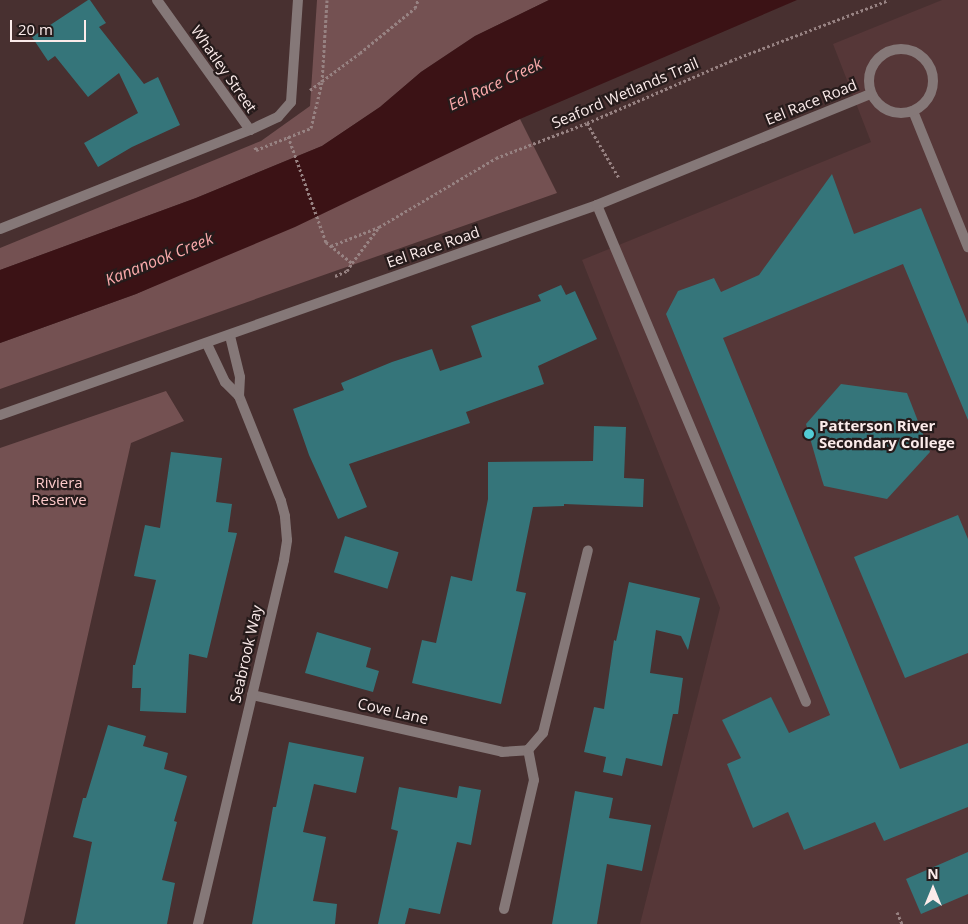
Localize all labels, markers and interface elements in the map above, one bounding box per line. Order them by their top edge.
scale bar [12,10,89,42]
text: 20 m [18,19,53,39]
street label: Whatley Street [187,22,261,116]
water label: Eel Race Creek [445,54,545,114]
street label: Seaford Wetlands Trail [549,54,701,132]
street label: Eel Race Road [763,75,859,129]
street label: Eel Race Road [384,223,482,271]
water label: Kananook Creek [102,229,216,289]
place label: Patterson River Secondary College [819,416,955,451]
marker: Patterson River Secondary College [803,428,815,440]
park label: Riviera Reserve [31,473,87,508]
street label: Seabrook Way [226,603,266,705]
street label: Cove Lane [356,694,430,728]
north arrow [908,864,958,914]
text: N [927,864,939,883]

